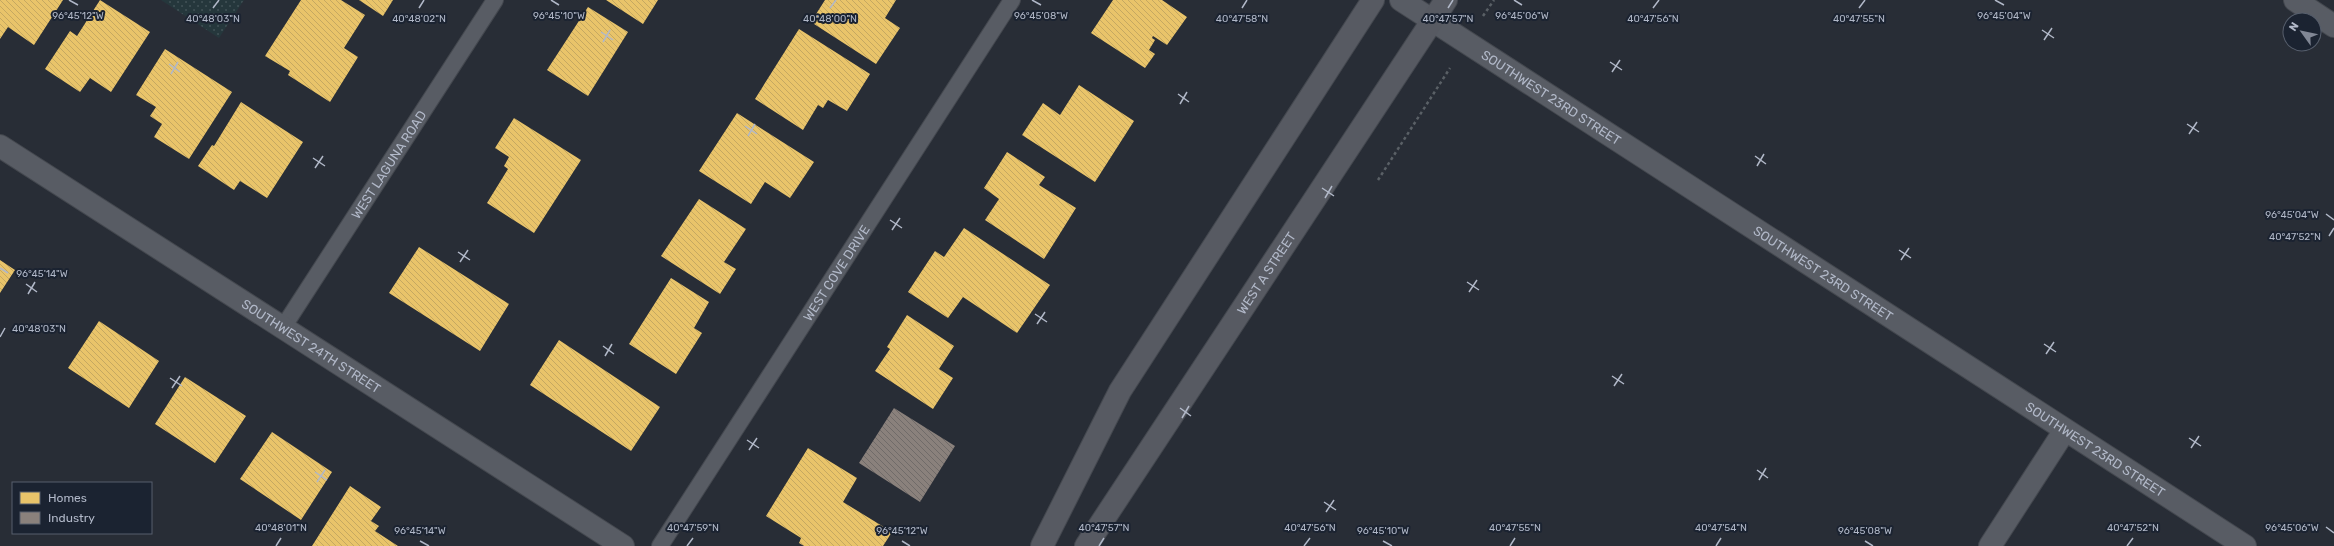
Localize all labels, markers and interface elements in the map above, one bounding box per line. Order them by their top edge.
text: 96°45'12"W [52,10,104,22]
text: 96°45'10"W [533,10,585,22]
text: 96°45'08"W [1014,10,1068,22]
text: 96°45'06"W [1495,10,1549,22]
text: 96°45'04"W [1977,10,2031,22]
north arrow [2282,12,2322,52]
text: 40°48'03"N [186,13,240,25]
text: 40°48'02"N [392,13,446,25]
text: 40°48'00"N [803,13,857,25]
text: 40°47'58"N [1216,13,1268,25]
text: 40°47'57"N [1422,13,1474,25]
text: 40°47'56"N [1627,13,1679,25]
text: 40°47'55"N [1833,13,1885,25]
text: N [2286,20,2302,34]
street label: SOUTHWEST 23RD STREET [1478,47,1624,148]
street label: WEST LAGUNA ROAD [348,108,429,222]
text: 96°45'04"W [2265,209,2319,221]
street label: WEST COVE DRIVE [800,222,873,324]
street label: SOUTHWEST 23RD STREET [1751,223,1896,324]
street label: WEST A STREET [1234,229,1299,317]
text: 40°47'52"N [2269,231,2321,243]
text: 96°45'14"W [16,268,68,280]
street label: SOUTHWEST 24TH STREET [239,296,384,397]
text: 40°48'03"N [12,323,66,335]
street label: SOUTHWEST 23RD STREET [2023,399,2168,500]
legend [12,482,152,534]
text: Homes [48,491,87,505]
text: Industry [48,511,95,525]
text: 40°48'01"N [255,522,307,534]
text: 40°47'59"N [667,522,719,534]
text: 40°47'57"N [1078,522,1130,534]
text: 40°47'56"N [1284,522,1336,534]
text: 40°47'55"N [1489,522,1541,534]
text: 40°47'54"N [1695,522,1747,534]
text: 40°47'52"N [2107,522,2159,534]
text: 96°45'06"W [2265,522,2319,534]
text: 96°45'14"W [394,525,446,537]
text: 96°45'12"W [876,525,928,537]
text: 96°45'10"W [1357,525,1409,537]
text: 96°45'08"W [1838,525,1892,537]

